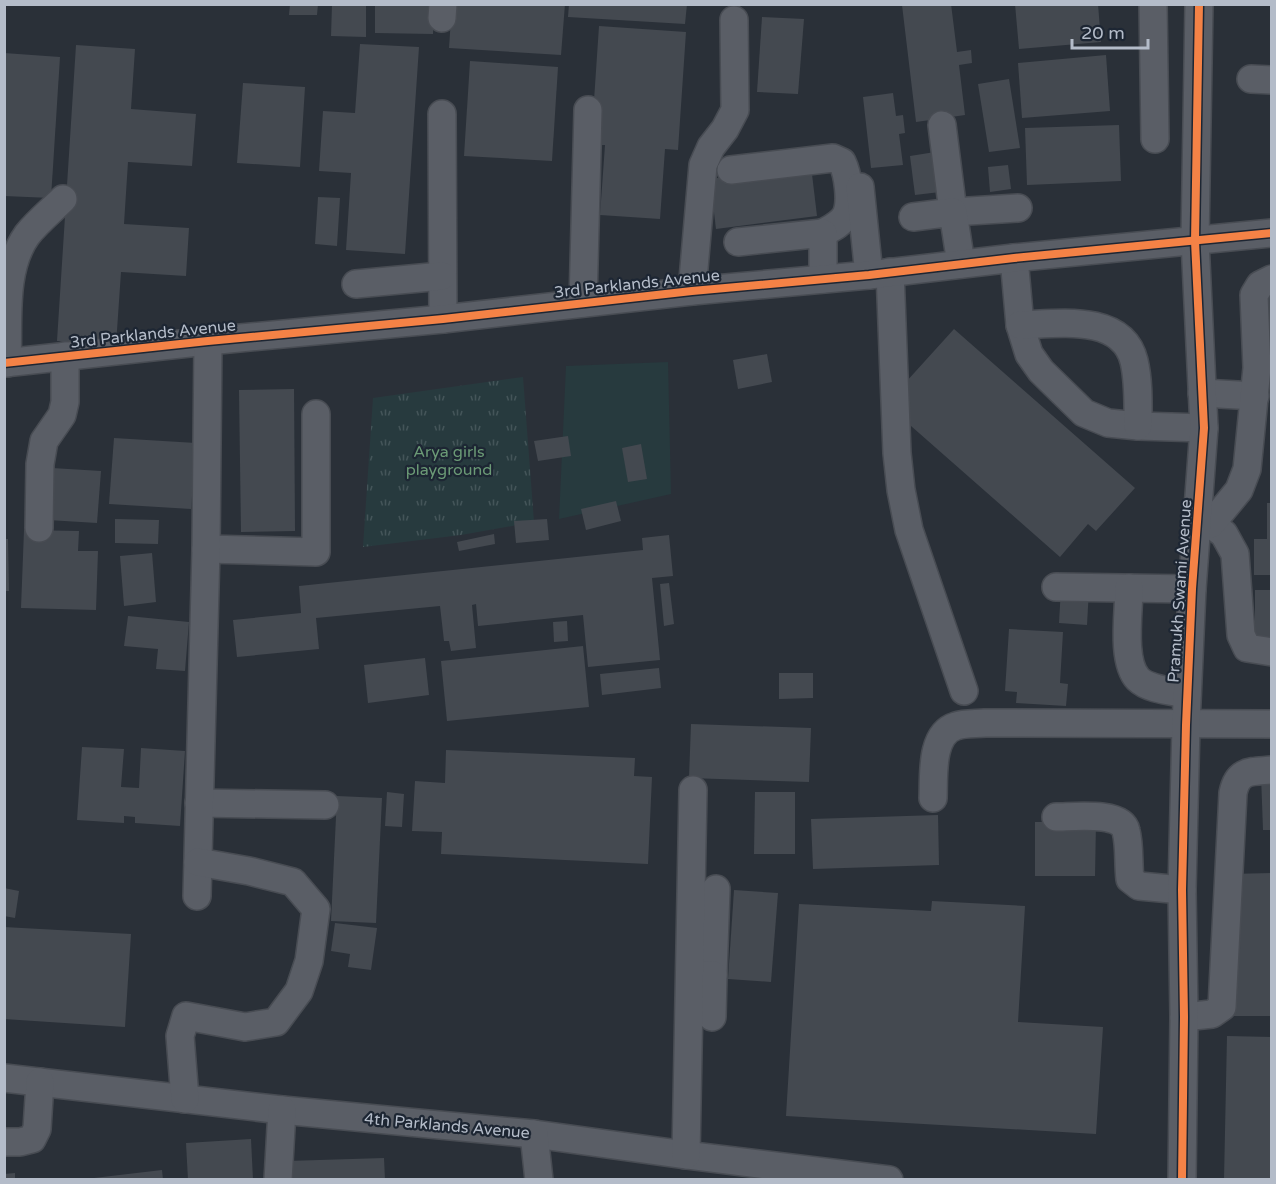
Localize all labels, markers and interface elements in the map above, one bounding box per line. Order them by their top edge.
scale bar [1072,12,1148,50]
text: 20 m [1081,22,1125,44]
street label: 3rd Parklands Avenue [553,265,721,303]
street label: 3rd Parklands Avenue [69,315,237,353]
park label: Arya girls playground [406,442,492,480]
street label: Pramukh Swami Avenue [1164,499,1196,683]
street label: 4th Parklands Avenue [363,1109,531,1143]

